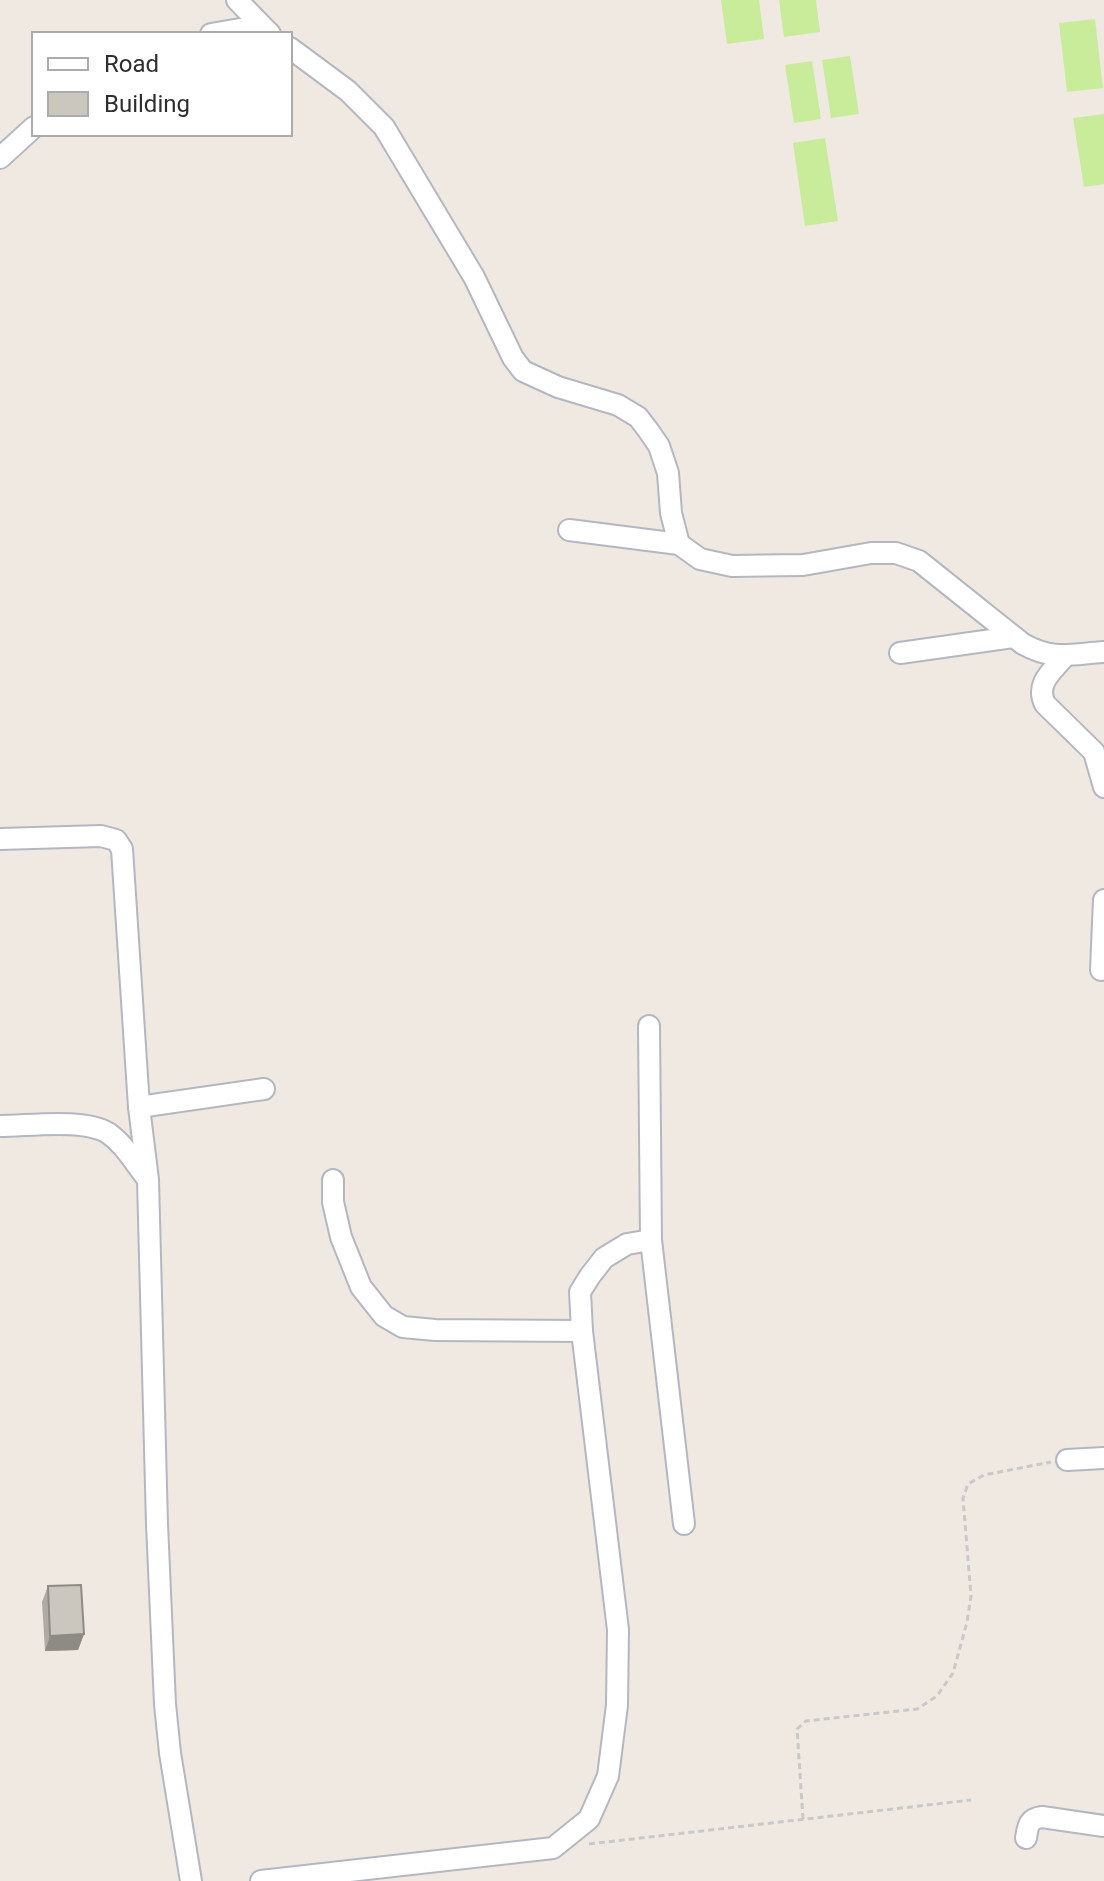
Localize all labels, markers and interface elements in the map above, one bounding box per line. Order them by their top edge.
legend [32,32,292,136]
text: Road [104,50,159,78]
text: Building [104,90,190,118]

